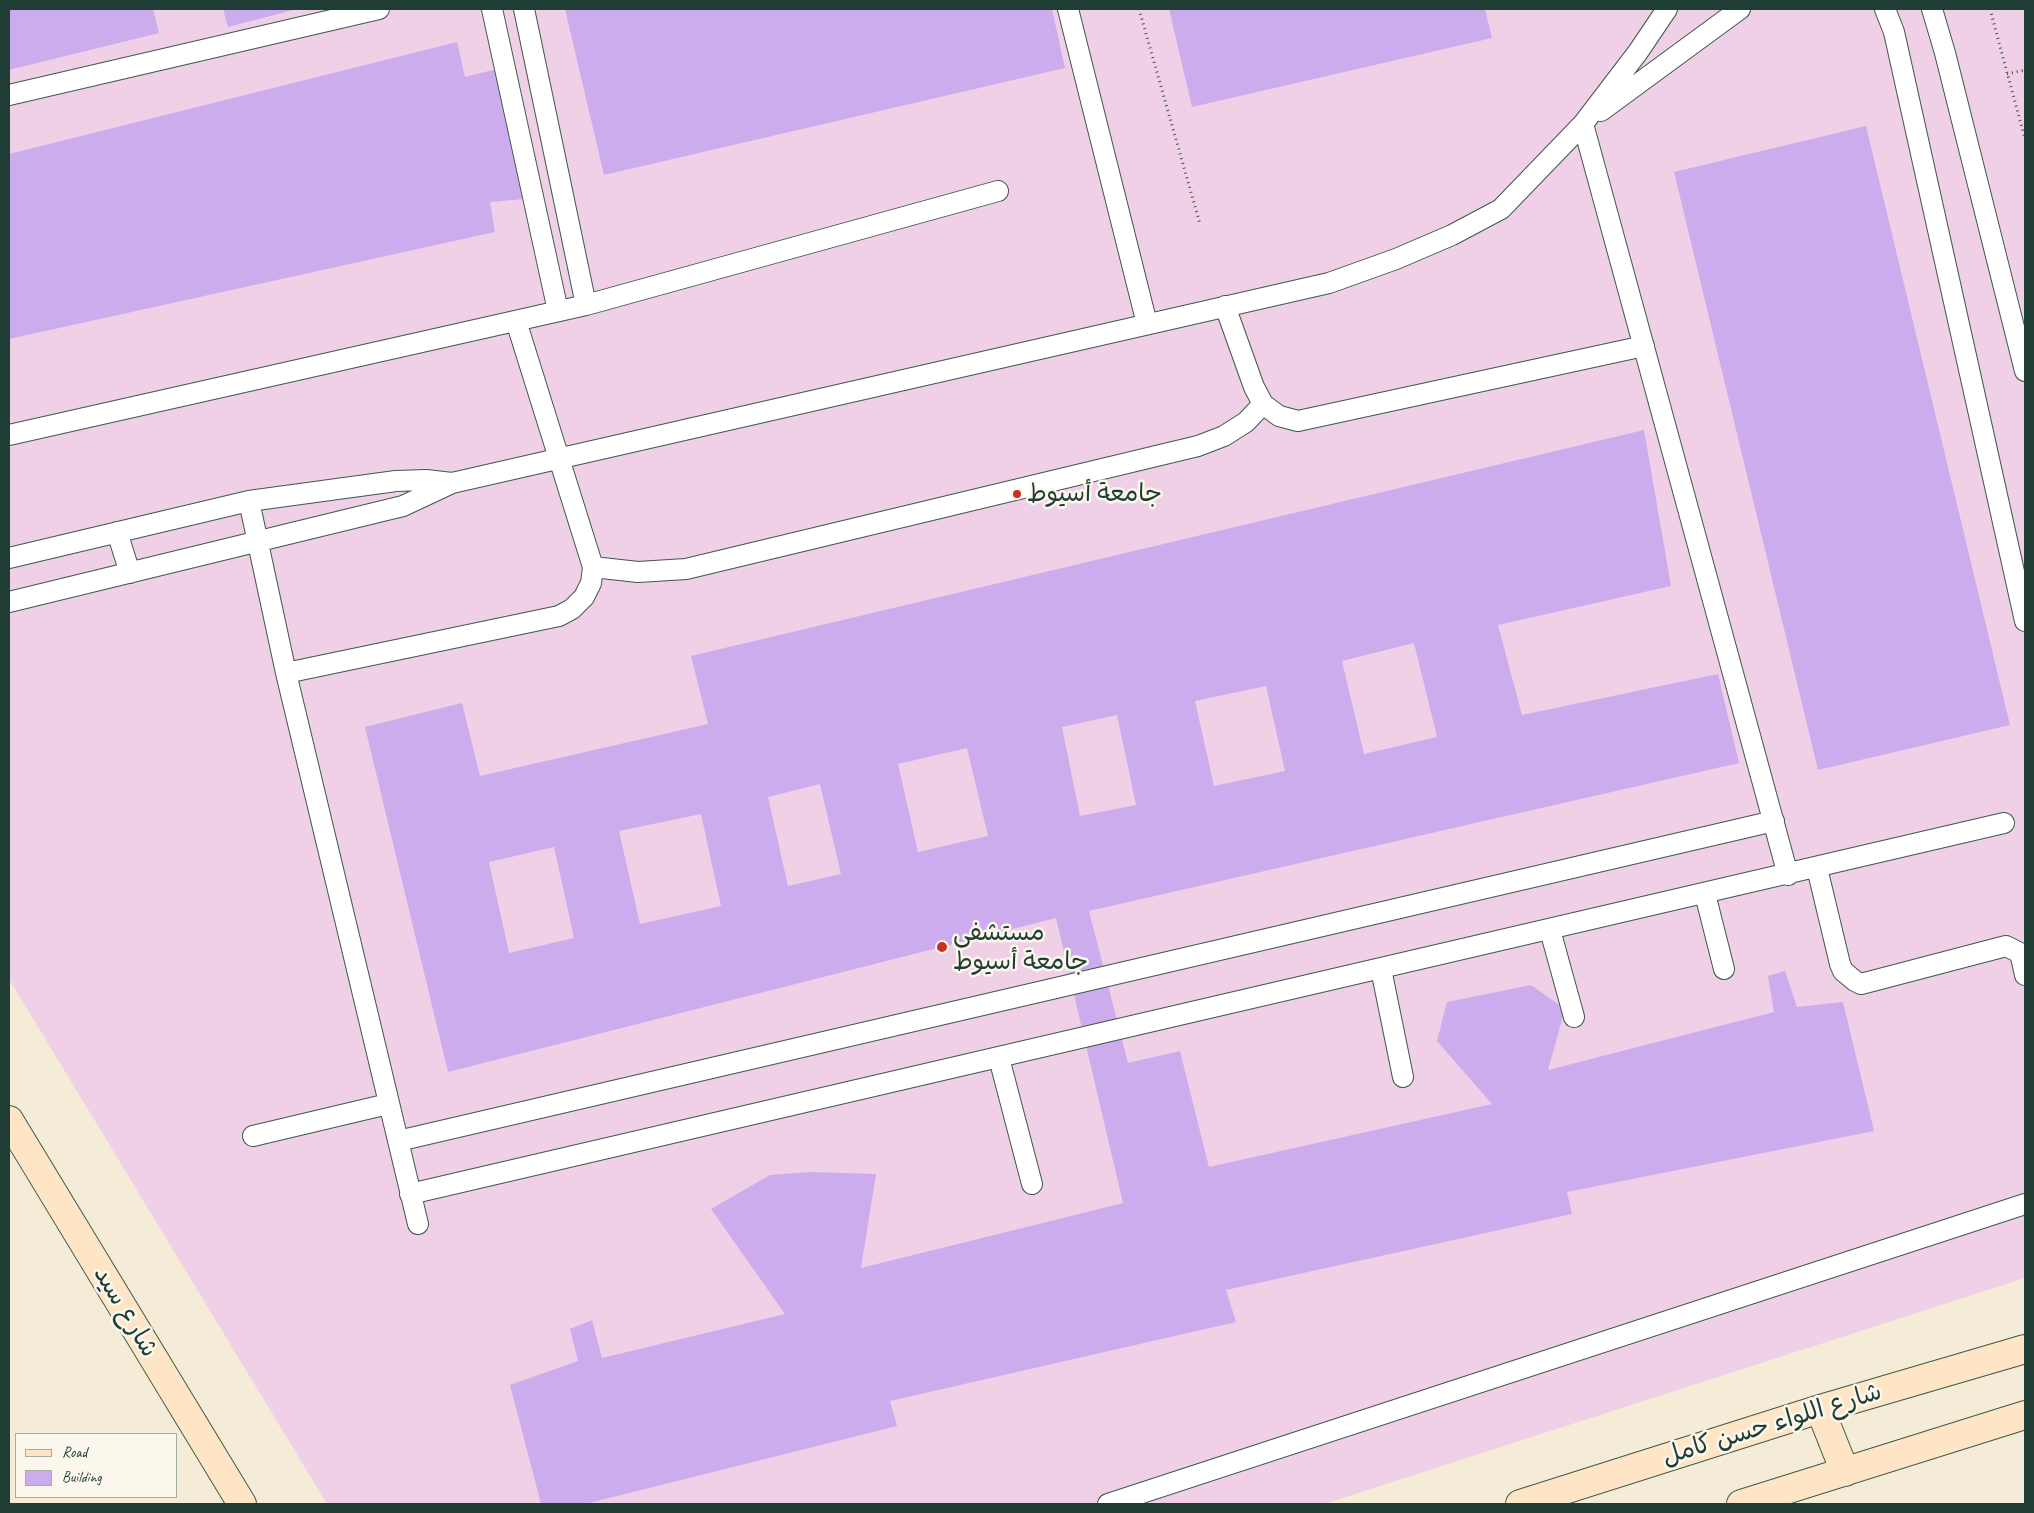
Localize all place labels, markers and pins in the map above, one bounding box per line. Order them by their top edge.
place label: جامعة أسيوط [1027,479,1162,509]
marker: جامعة أسيوط [1011,488,1023,500]
place label: مستشفی جامعة أسيوط [953,918,1088,977]
marker: مستشفی جامعة أسيوط [935,940,949,954]

